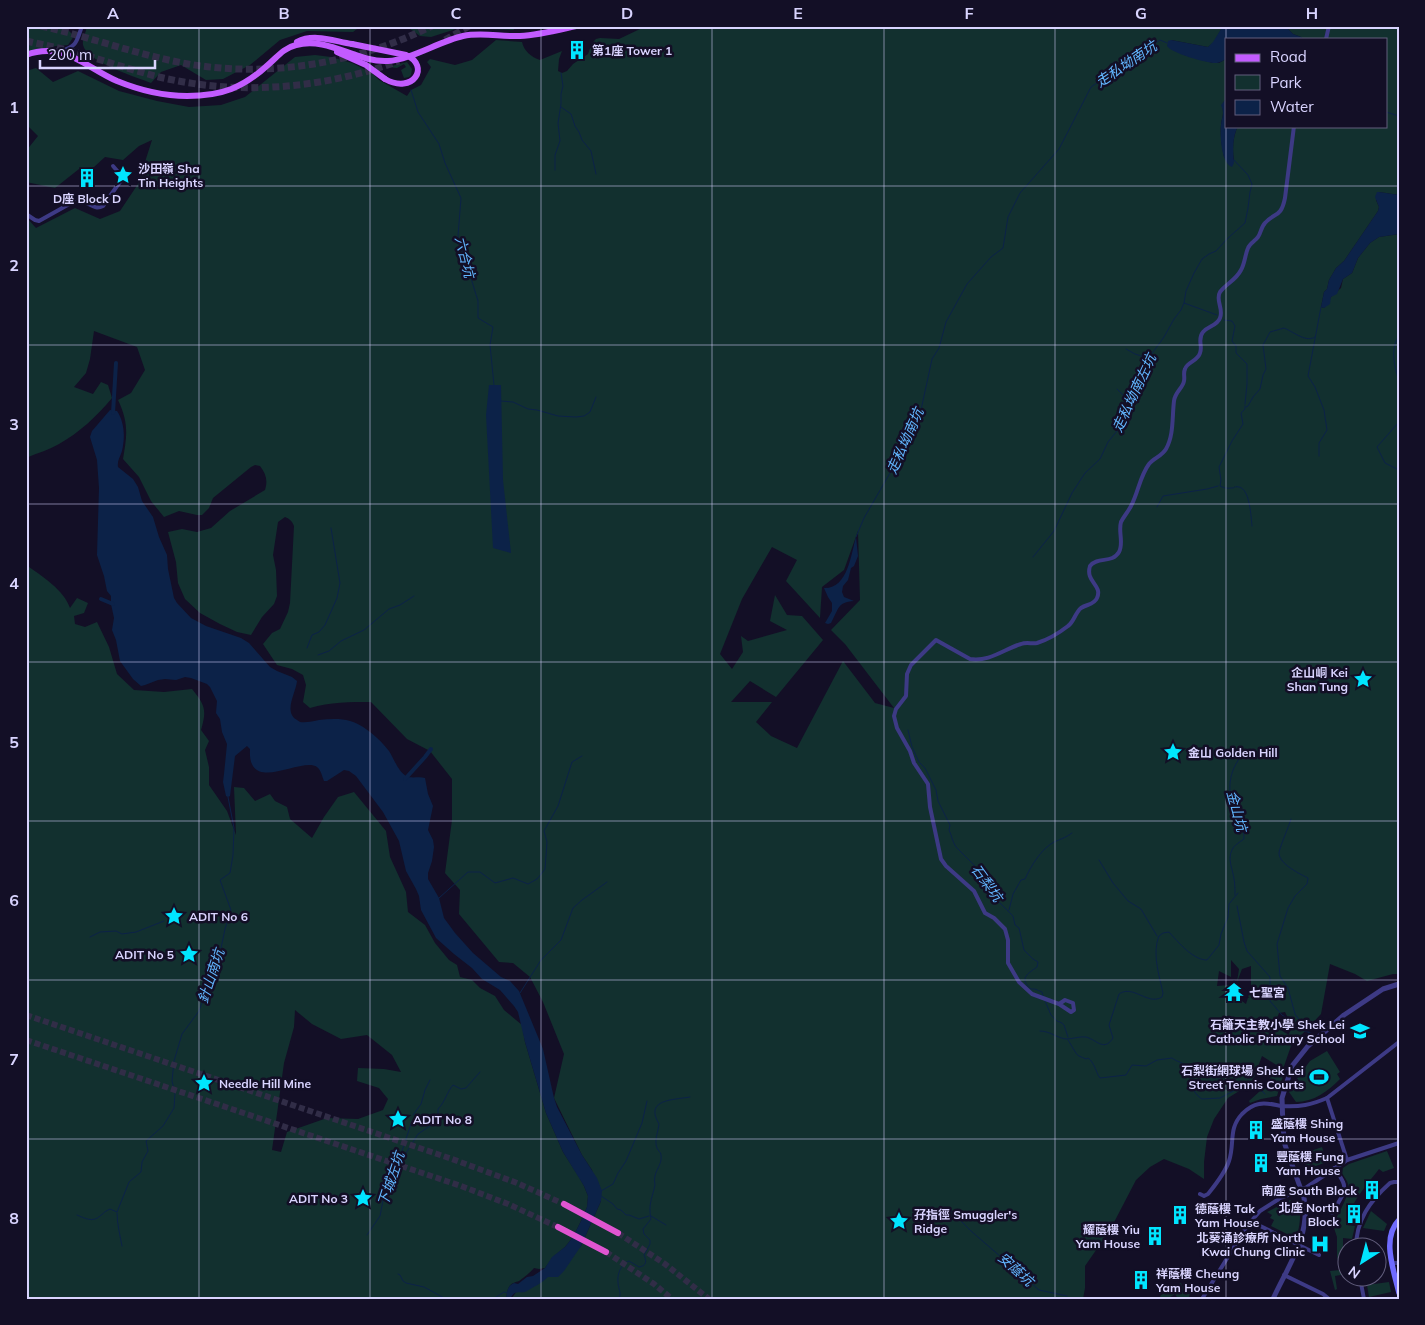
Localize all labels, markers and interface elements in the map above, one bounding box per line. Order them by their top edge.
text: A [107,3,119,23]
text: B [278,3,290,23]
text: C [451,3,462,23]
text: D [621,3,633,23]
text: E [793,3,803,23]
text: F [964,3,974,23]
text: G [1135,3,1147,23]
text: H [1306,3,1318,23]
water label: 走私坳南坑 [1092,36,1162,91]
scale bar [40,38,155,70]
legend [1225,38,1388,128]
building icon: 第1座 Tower 1 [566,39,588,61]
place label: 第1座 Tower 1 [592,43,672,58]
text: 200 m [48,45,92,64]
text: Road [1270,47,1307,66]
text: Park [1270,73,1302,92]
text: 1 [9,97,19,117]
text: Water [1270,97,1314,116]
place label: 沙田嶺 Sha Tin Heights [138,161,203,190]
place icon: 沙田嶺 Sha Tin Heights [112,164,134,186]
building icon: D座 Block D [76,167,98,189]
place label: D座 Block D [53,191,121,206]
water label: 六合坑 [451,234,479,281]
text: 2 [9,255,19,275]
water label: 走私坳南左坑 [1108,349,1161,435]
water label: 走私坳南坑 [883,404,928,477]
text: 3 [9,414,19,434]
text: 4 [9,573,19,593]
place label: 企山峒 Kei Shan Tung [1287,665,1348,694]
place icon: 企山峒 Kei Shan Tung [1352,668,1374,690]
text: 5 [9,732,19,752]
place icon: 金山 Golden Hill [1162,741,1184,763]
place label: 金山 Golden Hill [1188,745,1278,760]
water label: 金山坑 [1223,788,1252,836]
water label: 石梨坑 [967,861,1008,907]
text: 6 [9,890,19,910]
place icon: ADIT No 6 [163,905,185,927]
place label: ADIT No 6 [189,909,248,924]
place icon: ADIT No 5 [178,943,200,965]
water label: 針山南坑 [194,945,229,1005]
place label: ADIT No 5 [115,947,174,962]
temple icon: 七聖宮 [1223,981,1245,1003]
place label: 七聖宮 [1249,985,1285,1000]
place label: 石籬天主教小學 Shek Lei Catholic Primary School [1208,1017,1345,1046]
school or university icon: 石籬天主教小學 Shek Lei Catholic Primary School [1349,1020,1371,1042]
text: 7 [9,1049,19,1069]
place label: 石梨街網球場 Shek Lei Street Tennis Courts [1181,1063,1304,1092]
sports icon: 石梨街網球場 Shek Lei Street Tennis Courts [1308,1066,1330,1088]
place icon: Needle Hill Mine [193,1072,215,1094]
place label: Needle Hill Mine [219,1076,311,1091]
place icon: ADIT No 8 [387,1108,409,1130]
place label: ADIT No 8 [413,1112,472,1127]
place label: 盛蔭樓 Shing Yam House [1270,1116,1343,1145]
building icon: 盛蔭樓 Shing Yam House [1245,1119,1267,1141]
water label: 下城左坑 [374,1148,409,1208]
place label: 豐蔭樓 Fung Yam House [1275,1149,1344,1178]
building icon: 豐蔭樓 Fung Yam House [1250,1152,1272,1174]
building icon: 南座 South Block [1361,1179,1383,1201]
place label: 南座 South Block [1261,1183,1357,1198]
place icon: ADIT No 3 [352,1187,374,1209]
place label: ADIT No 3 [289,1191,348,1206]
place label: 北座 North Block [1279,1200,1339,1229]
place label: 德蔭樓 Tak Yam House [1194,1201,1260,1230]
building icon: 北座 North Block [1343,1203,1365,1225]
building icon: 德蔭樓 Tak Yam House [1169,1204,1191,1226]
place label: 孖指徑 Smuggler's Ridge [914,1207,1017,1236]
text: 8 [9,1208,19,1228]
place icon: 孖指徑 Smuggler's Ridge [888,1210,910,1232]
place label: 耀蔭樓 Yiu Yam House [1075,1222,1140,1251]
building icon: 耀蔭樓 Yiu Yam House [1144,1225,1166,1247]
place label: 北葵涌診療所 North Kwai Chung Clinic [1197,1230,1305,1259]
hospital icon: 北葵涌診療所 North Kwai Chung Clinic [1309,1233,1331,1255]
north arrow [1338,1238,1388,1288]
water label: 安蔭坑 [994,1248,1039,1291]
text: N [1345,1262,1364,1283]
place label: 祥蔭樓 Cheung Yam House [1155,1266,1239,1295]
building icon: 祥蔭樓 Cheung Yam House [1130,1269,1152,1291]

